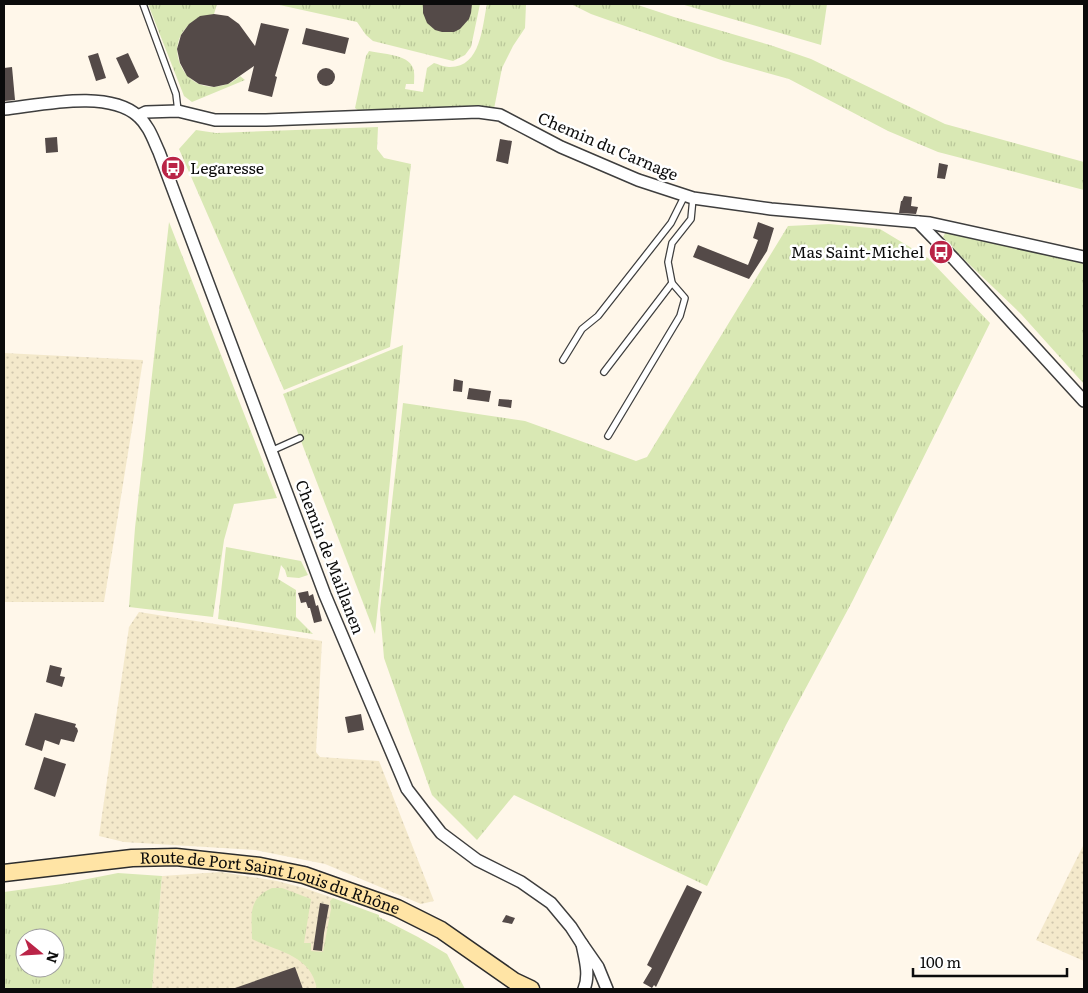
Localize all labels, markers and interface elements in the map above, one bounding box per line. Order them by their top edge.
street label: Chemin du Carnage [534,105,682,186]
bus stop icon: Legaresse [160,155,186,181]
place label: Legaresse [190,155,264,179]
place label: Mas Saint-Michel [791,239,924,263]
bus stop icon: Mas Saint-Michel [928,239,954,265]
street label: Chemin de Maillanen [290,476,372,638]
street label: Route de Port Saint Louis du Rhône [139,844,404,919]
north arrow [15,928,65,978]
scale bar [913,946,1067,978]
text: N [42,949,65,966]
text: 100 m [920,950,961,973]

